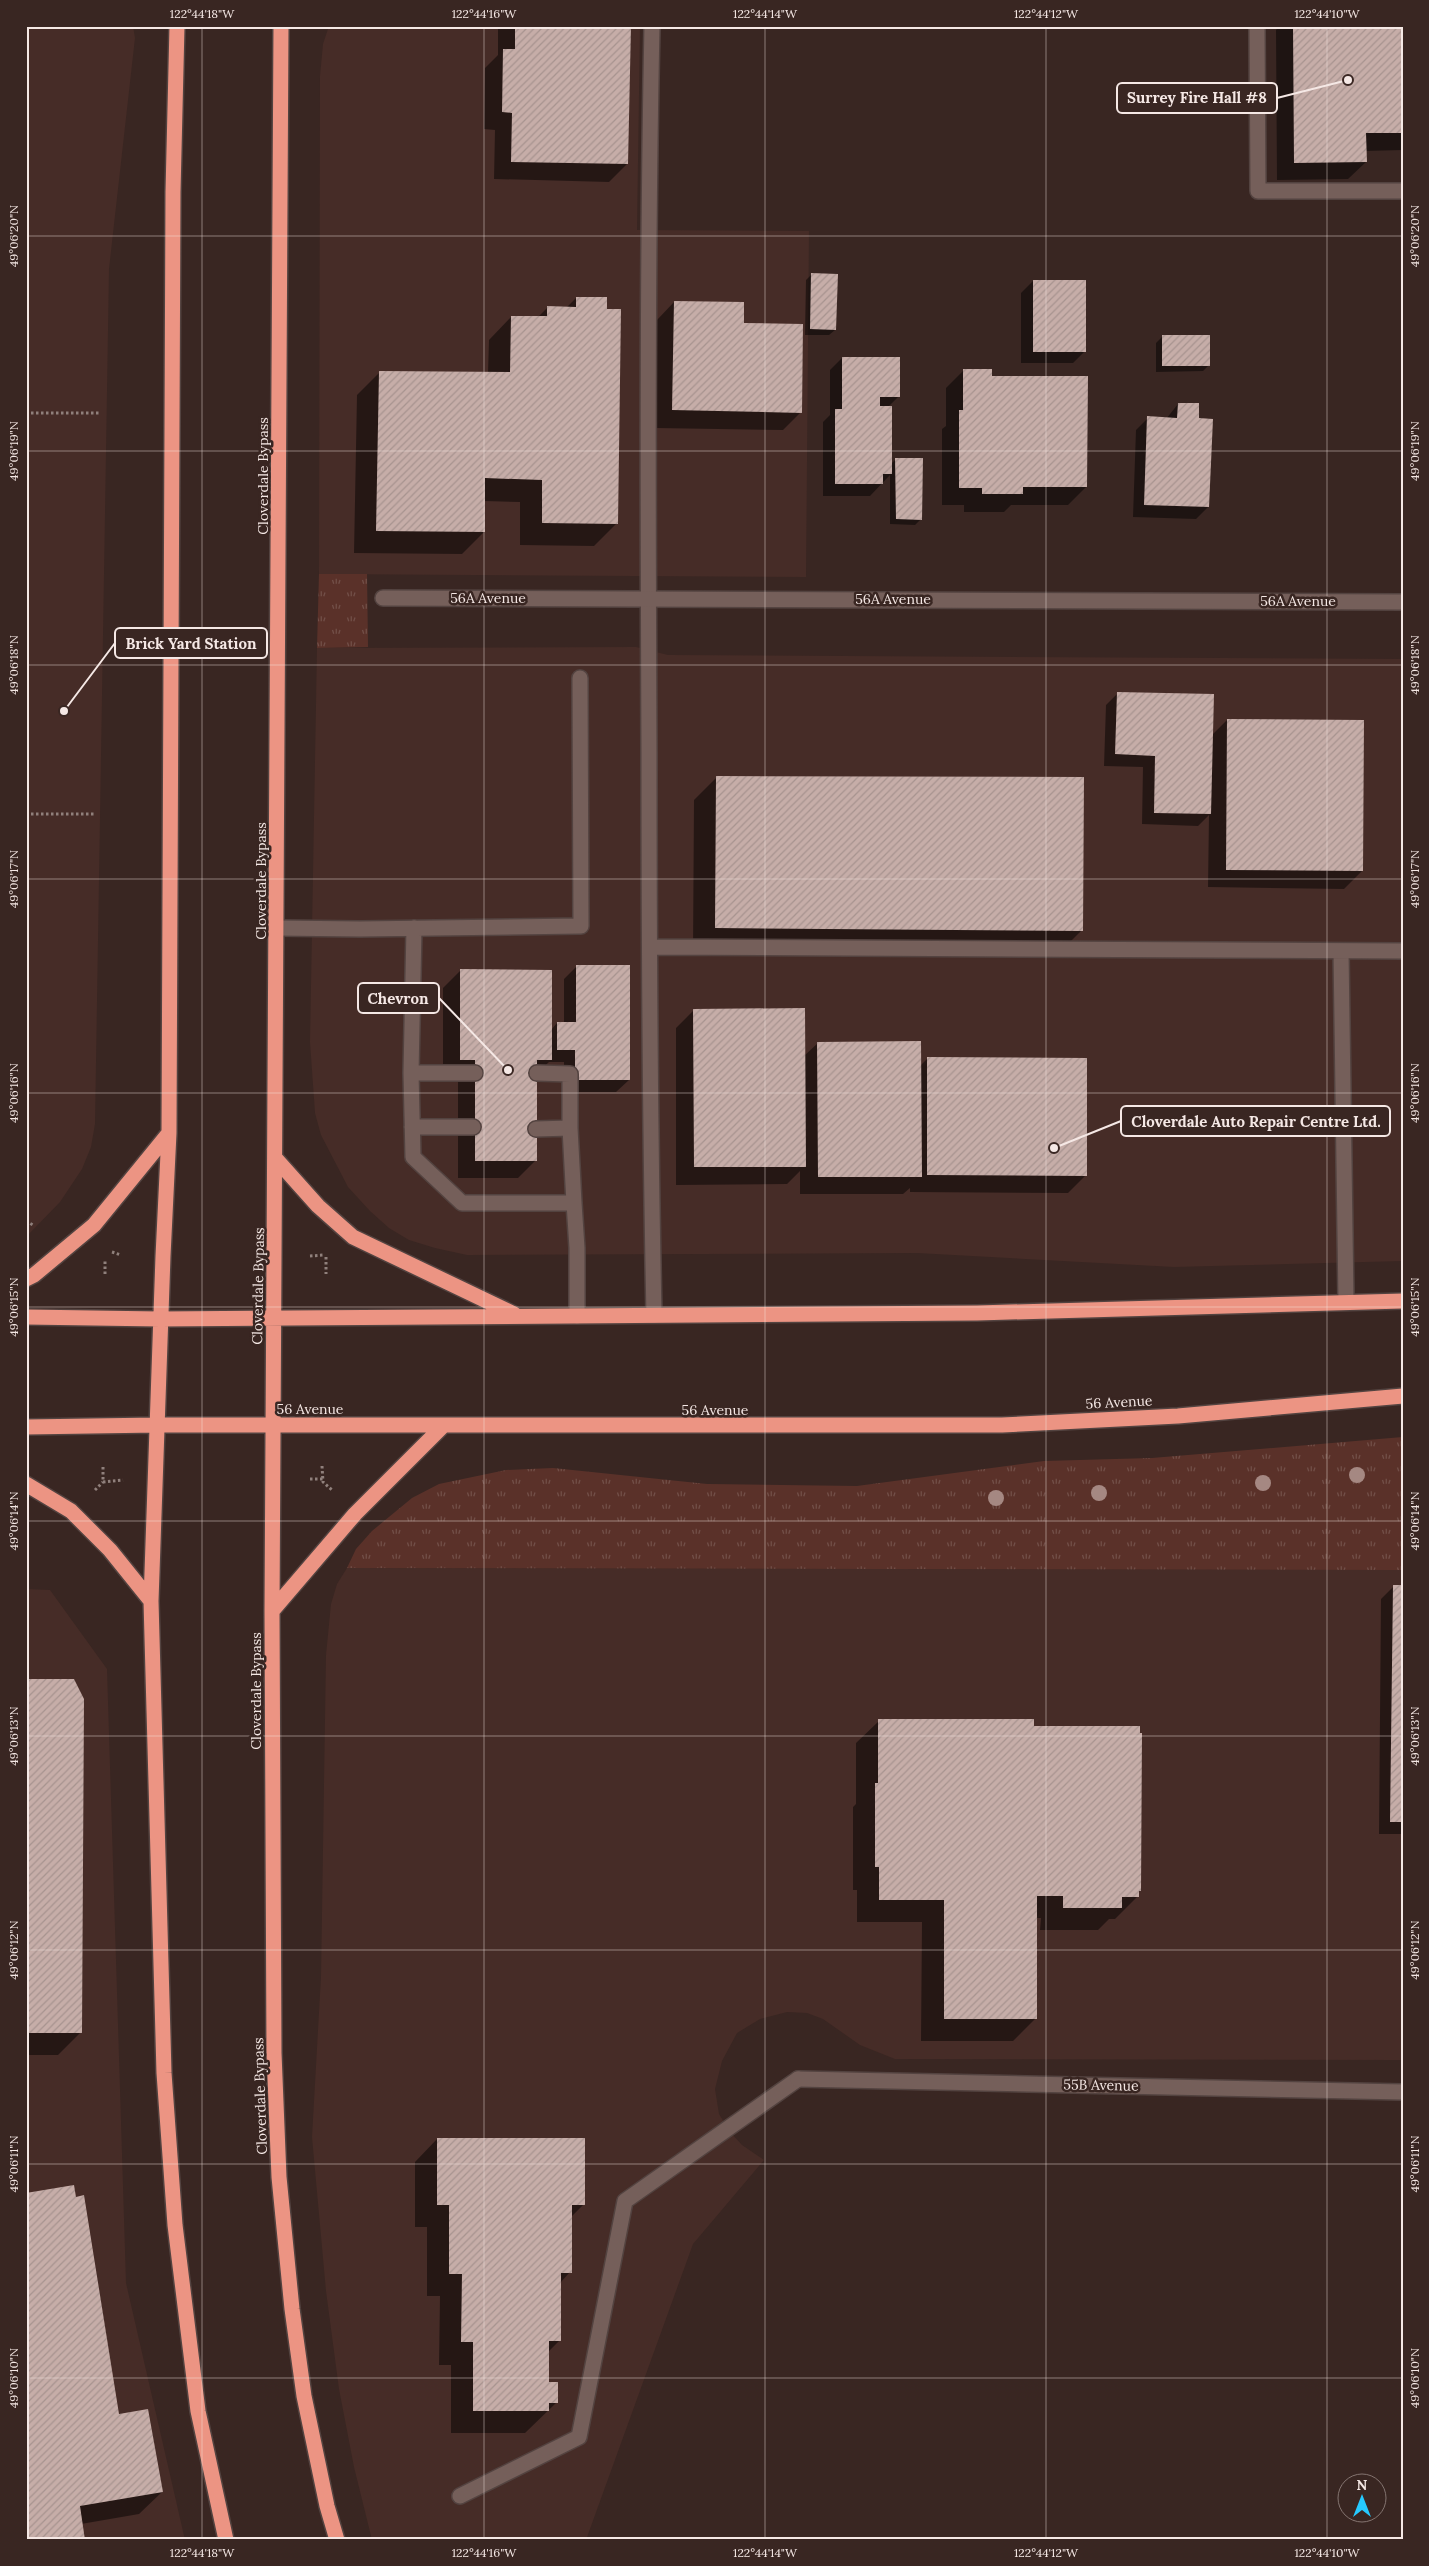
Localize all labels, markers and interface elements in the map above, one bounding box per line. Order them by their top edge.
text: 122°44'18"W [170,6,235,21]
text: 122°44'16"W [452,6,517,21]
text: 122°44'14"W [733,6,798,21]
text: 122°44'12"W [1014,6,1079,21]
text: 122°44'10"W [1294,6,1361,21]
callout: Surrey Fire Hall #8 [1117,83,1277,113]
text: Surrey Fire Hall #8 [1127,88,1267,107]
text: 49°06'20"N [6,205,21,267]
text: 49°06'20"N [1407,205,1422,267]
street label: Cloverdale Bypass [254,417,272,535]
text: 49°06'19"N [6,421,21,481]
text: 49°06'19"N [1407,421,1422,481]
street label: 56A Avenue [450,589,526,607]
street label: 56A Avenue [855,590,931,608]
street label: 56A Avenue [1260,592,1336,610]
callout: Brick Yard Station [115,628,267,658]
text: Brick Yard Station [125,634,257,653]
text: 49°06'18"N [6,635,21,695]
text: 49°06'18"N [1407,635,1422,695]
street label: Cloverdale Bypass [252,822,270,940]
text: 49°06'17"N [6,850,21,908]
text: 49°06'17"N [1407,850,1422,908]
callout: Chevron [358,983,439,1013]
text: Chevron [368,989,429,1008]
text: 49°06'16"N [6,1063,21,1123]
text: 49°06'16"N [1407,1063,1422,1123]
callout: Cloverdale Auto Repair Centre Ltd. [1121,1106,1390,1136]
text: Cloverdale Auto Repair Centre Ltd. [1131,1112,1381,1131]
street label: Cloverdale Bypass [248,1227,268,1345]
text: 49°06'15"N [6,1277,21,1337]
text: 49°06'15"N [1407,1277,1422,1337]
street label: 56 Avenue [1085,1391,1153,1413]
street label: 56 Avenue [277,1400,344,1418]
street label: 56 Avenue [682,1401,749,1419]
text: 49°06'14"N [6,1491,21,1551]
text: 49°06'14"N [1407,1491,1422,1551]
street label: Cloverdale Bypass [247,1632,265,1750]
text: 49°06'13"N [6,1706,21,1766]
text: 49°06'13"N [1407,1706,1422,1766]
text: 49°06'12"N [6,1920,21,1980]
text: 49°06'12"N [1407,1920,1422,1980]
street label: Cloverdale Bypass [249,2037,271,2155]
street label: 55B Avenue [1063,2075,1139,2095]
text: 49°06'11"N [6,2135,21,2193]
text: 49°06'11"N [1407,2135,1422,2193]
text: 49°06'10"N [6,2348,21,2408]
text: 49°06'10"N [1407,2348,1422,2408]
north arrow [1336,2474,1386,2524]
text: N [1357,2476,1368,2494]
text: 122°44'18"W [170,2545,235,2560]
text: 122°44'16"W [452,2545,517,2560]
text: 122°44'14"W [733,2545,798,2560]
text: 122°44'12"W [1014,2545,1079,2560]
text: 122°44'10"W [1294,2545,1361,2560]

